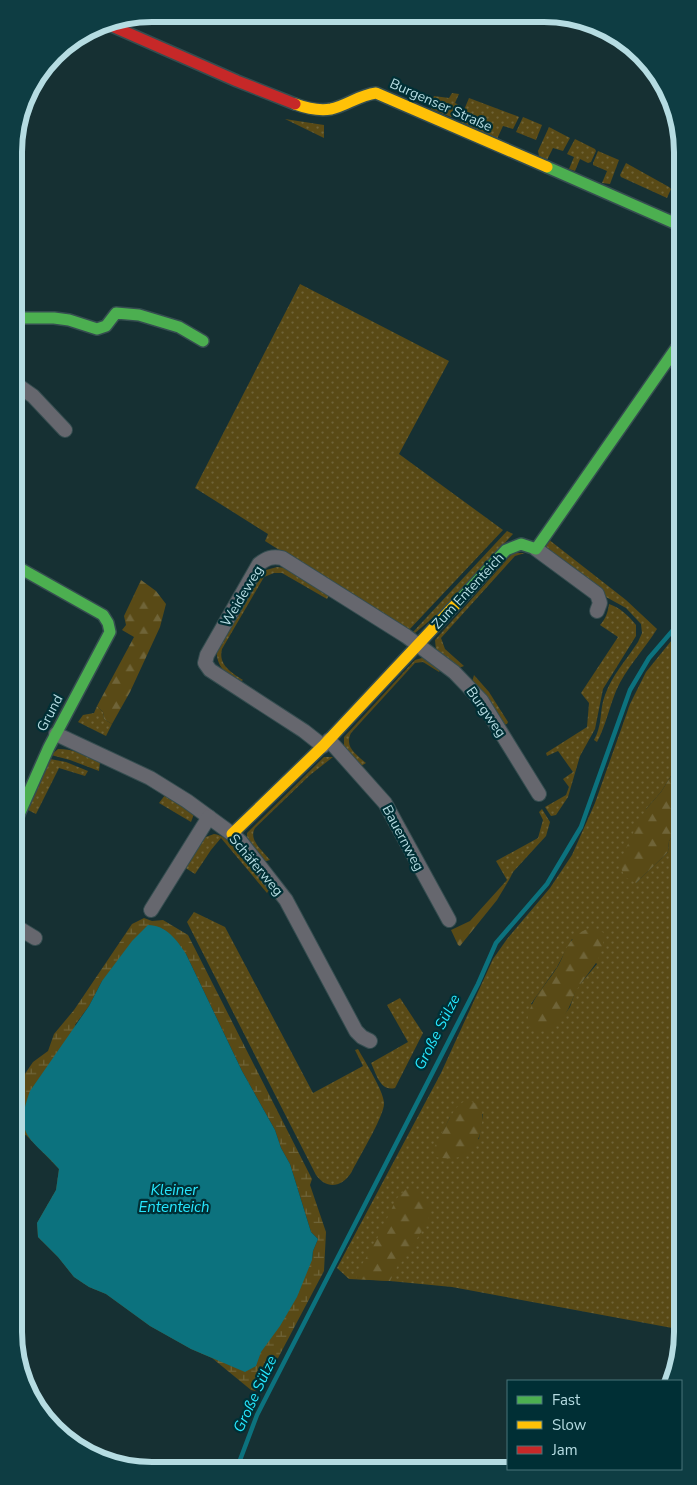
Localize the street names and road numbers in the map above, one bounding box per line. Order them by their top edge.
street label: Burgenser Straße [387,74,495,136]
street label: Zum Ententeich [428,549,508,633]
street label: Weideweg [216,562,268,630]
street label: Burgweg [462,683,510,741]
street label: Grund [32,691,68,735]
street label: Bauernweg [378,802,428,874]
street label: Schäferweg [225,830,287,900]

